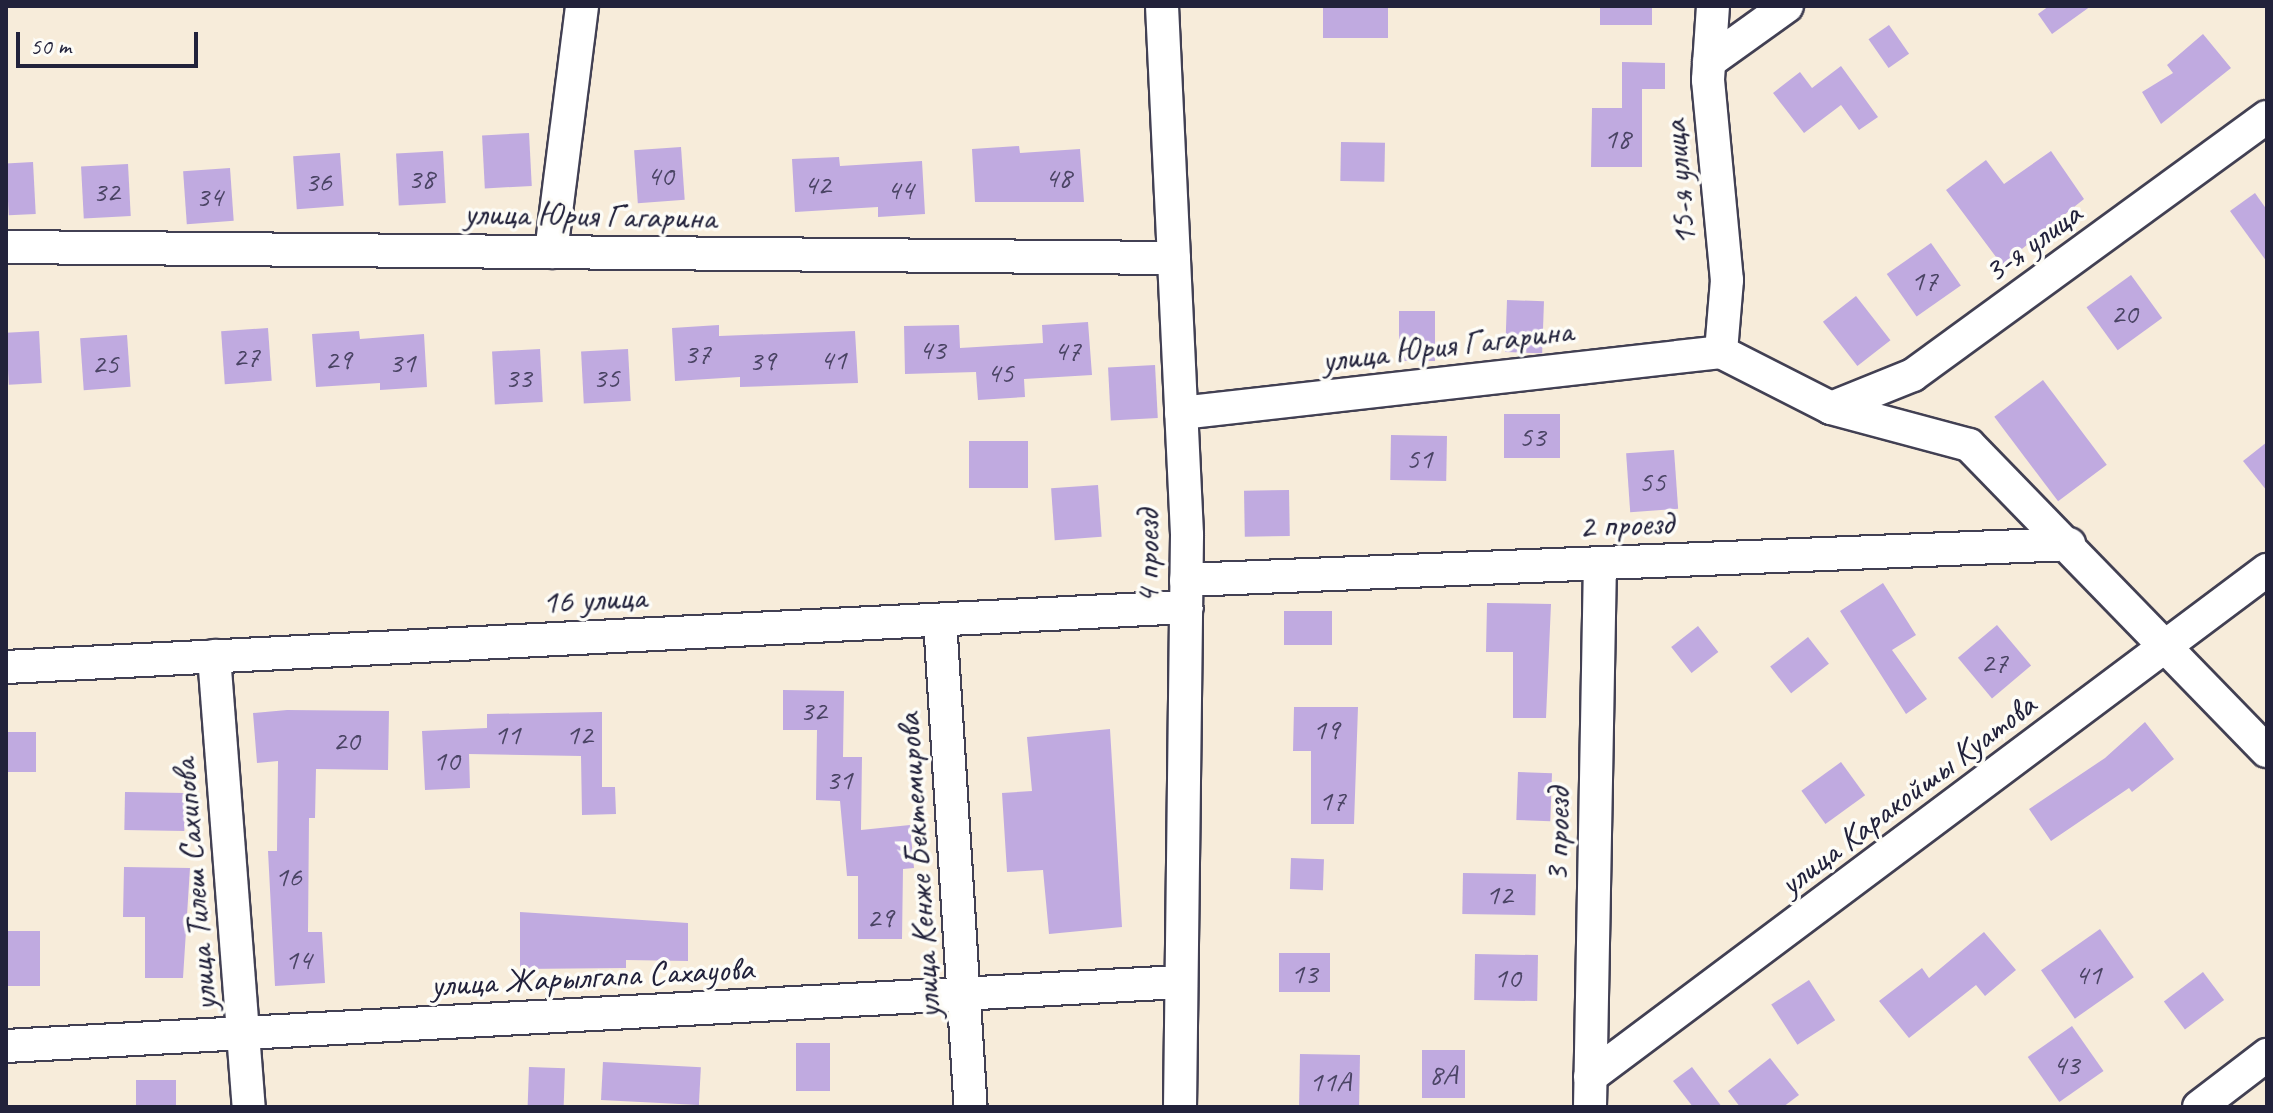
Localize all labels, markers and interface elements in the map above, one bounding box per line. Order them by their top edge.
scale bar [20,16,202,66]
text: 50 m [30,31,71,61]
street label: 15-я улица [1653,118,1705,248]
house number: 18 [1604,120,1630,156]
house number: 40 [647,157,673,193]
house number: 48 [1045,159,1071,195]
house number: 38 [408,160,434,196]
house number: 36 [305,163,331,199]
house number: 42 [804,166,830,202]
house number: 44 [887,171,913,207]
house number: 32 [93,173,119,209]
house number: 34 [196,178,222,214]
street label: улица Юрия Гагарина [469,192,711,238]
street label: 3-я улица [1975,193,2089,291]
house number: 17 [1911,262,1937,298]
house number: 20 [2111,295,2137,331]
street label: улица Юрия Гагарина [1324,310,1570,380]
house number: 43 [919,331,945,367]
house number: 47 [1054,332,1080,368]
house number: 37 [684,335,710,371]
house number: 27 [233,338,259,374]
house number: 29 [325,341,351,377]
house number: 41 [820,341,846,377]
house number: 39 [749,342,775,378]
house number: 31 [389,344,415,380]
house number: 25 [92,345,118,381]
house number: 45 [987,354,1013,390]
house number: 33 [505,359,531,395]
house number: 35 [593,359,619,395]
house number: 53 [1519,418,1545,454]
house number: 51 [1406,440,1432,476]
house number: 55 [1639,463,1665,499]
street label: 2 проезд [1578,502,1674,546]
street label: 4 проезд [1127,510,1167,604]
street label: 16 улица [541,576,647,622]
house number: 27 [1981,644,2007,680]
street label: улица Каракойшы Куатова [1771,684,2043,904]
house number: 32 [800,692,826,728]
house number: 19 [1313,711,1339,747]
street label: улица Кенже Бектемирова [887,714,949,1018]
house number: 11 [494,716,520,752]
house number: 12 [566,716,592,752]
house number: 20 [333,722,359,758]
house number: 10 [433,742,459,778]
street label: улица Тилеш Сахипова [162,755,226,1015]
house number: 31 [826,761,852,797]
house number: 17 [1319,782,1345,818]
street label: 3 проезд [1536,788,1578,882]
house number: 16 [275,858,301,894]
house number: 12 [1486,876,1512,912]
house number: 29 [867,899,893,935]
house number: 14 [285,941,311,977]
street label: улица Жарылгапа Сахауова [431,947,753,1005]
house number: 13 [1291,955,1317,991]
house number: 41 [2075,956,2101,992]
house number: 10 [1494,959,1520,995]
house number: 43 [2053,1046,2079,1082]
house number: 8А [1429,1056,1457,1092]
house number: 11А [1309,1063,1351,1099]

